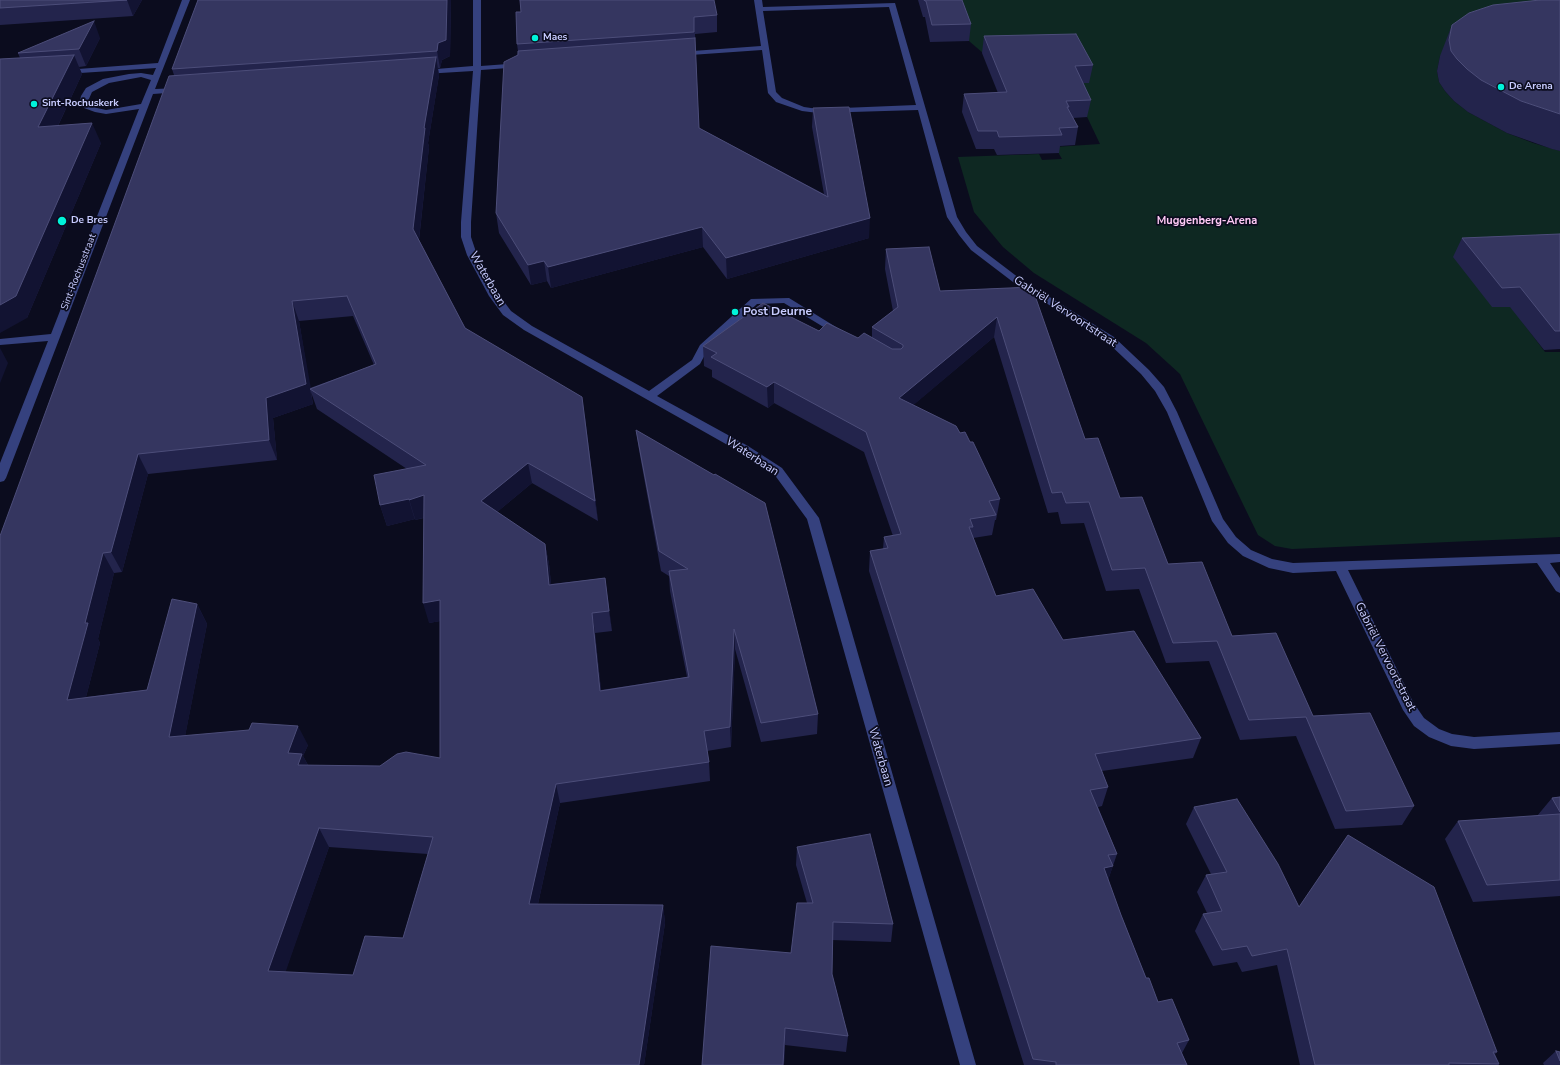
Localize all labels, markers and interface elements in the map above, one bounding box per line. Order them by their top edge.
place label: Maes [543,32,567,44]
marker: Maes [530,33,540,43]
place label: De Arena [1509,81,1553,93]
marker: De Arena [1496,82,1506,92]
place label: Sint-Rochuskerk [42,98,119,110]
marker: Sint-Rochuskerk [29,99,39,109]
district label: Muggenberg-Arena [1157,214,1257,228]
marker: De Bres [56,215,68,227]
place label: De Bres [71,215,108,227]
street label: Sint-Rochusstraat [59,232,99,312]
street label: Waterbaan [466,249,508,309]
street label: Gabriël Vervoortstraat [1011,273,1119,351]
place label: Post Deurne [743,305,812,319]
marker: Post Deurne [730,307,740,317]
street label: Waterbaan [723,435,781,479]
street label: Gabriël Vervoortstraat [1351,600,1419,714]
street label: Waterbaan [865,726,895,788]

